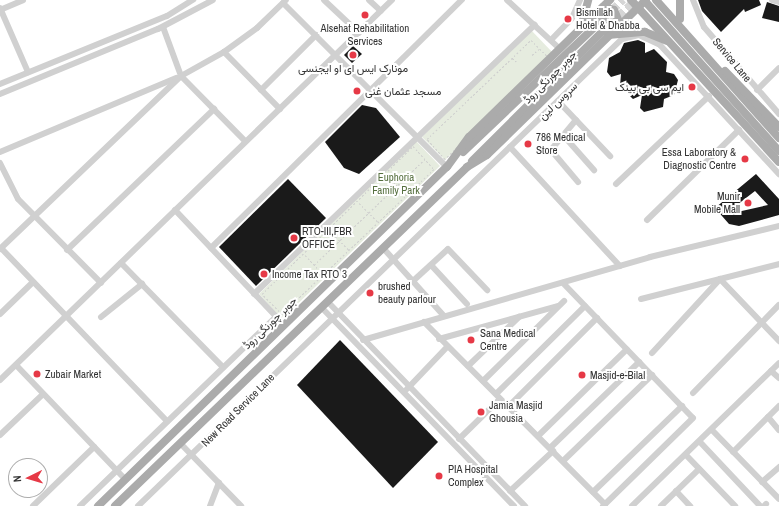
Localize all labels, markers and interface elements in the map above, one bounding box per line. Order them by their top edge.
place label: Bismillah Hotel & Dhabba [576,6,640,32]
marker: Alsehat Rehabilitation Services [359,9,371,21]
marker: Bismillah Hotel & Dhabba [563,14,573,24]
place label: Alsehat Rehabilitation Services [321,22,409,48]
street label: Service Lane [710,35,754,85]
street label: جوہر چورنگی روڈ [521,48,579,106]
marker: مونارک ایس ای او ایجنسی [348,50,358,60]
place label: مونارک ایس ای او ایجنسی [298,61,408,75]
street label: سروس لین [536,79,580,123]
place label: ایم سی بی بینک [615,80,684,94]
marker: ایم سی بی بینک [687,82,697,92]
place label: مسجد عثمان غنی [365,84,441,98]
marker: مسجد عثمان غنی [352,86,362,96]
place label: 786 Medical Store [536,131,585,157]
marker: 786 Medical Store [523,139,533,149]
place label: Essa Laboratory & Diagnostic Centre [662,146,736,172]
marker: Essa Laboratory & Diagnostic Centre [739,153,751,165]
park label: Euphoria Family Park [372,171,420,197]
place label: Munir Mobile Mall [694,190,740,216]
marker: Munir Mobile Mall [743,198,753,208]
place label: RTO-III,FBR OFFICE [302,225,352,251]
marker: RTO-III,FBR OFFICE [289,233,299,243]
place label: Income Tax RTO 3 [272,267,347,281]
marker: Income Tax RTO 3 [259,269,269,279]
place label: brushed beauty parlour [378,280,436,306]
marker: brushed beauty parlour [365,288,375,298]
street label: جوہر چورنگی روڈ [240,294,300,352]
place label: Sana Medical Centre [480,327,535,353]
marker: Sana Medical Centre [465,334,477,346]
place label: Zubair Market [45,367,101,381]
place label: Masjid-e-Bilal [590,368,645,382]
marker: Zubair Market [32,369,42,379]
marker: Masjid-e-Bilal [577,370,587,380]
street label: New Road Service Lane [199,371,277,449]
place label: Jamia Masjid Ghousia [489,399,543,425]
marker: Jamia Masjid Ghousia [476,407,486,417]
north arrow [8,458,48,498]
place label: PIA Hospital Complex [448,463,498,489]
marker: PIA Hospital Complex [433,470,445,482]
text: N [10,475,24,483]

